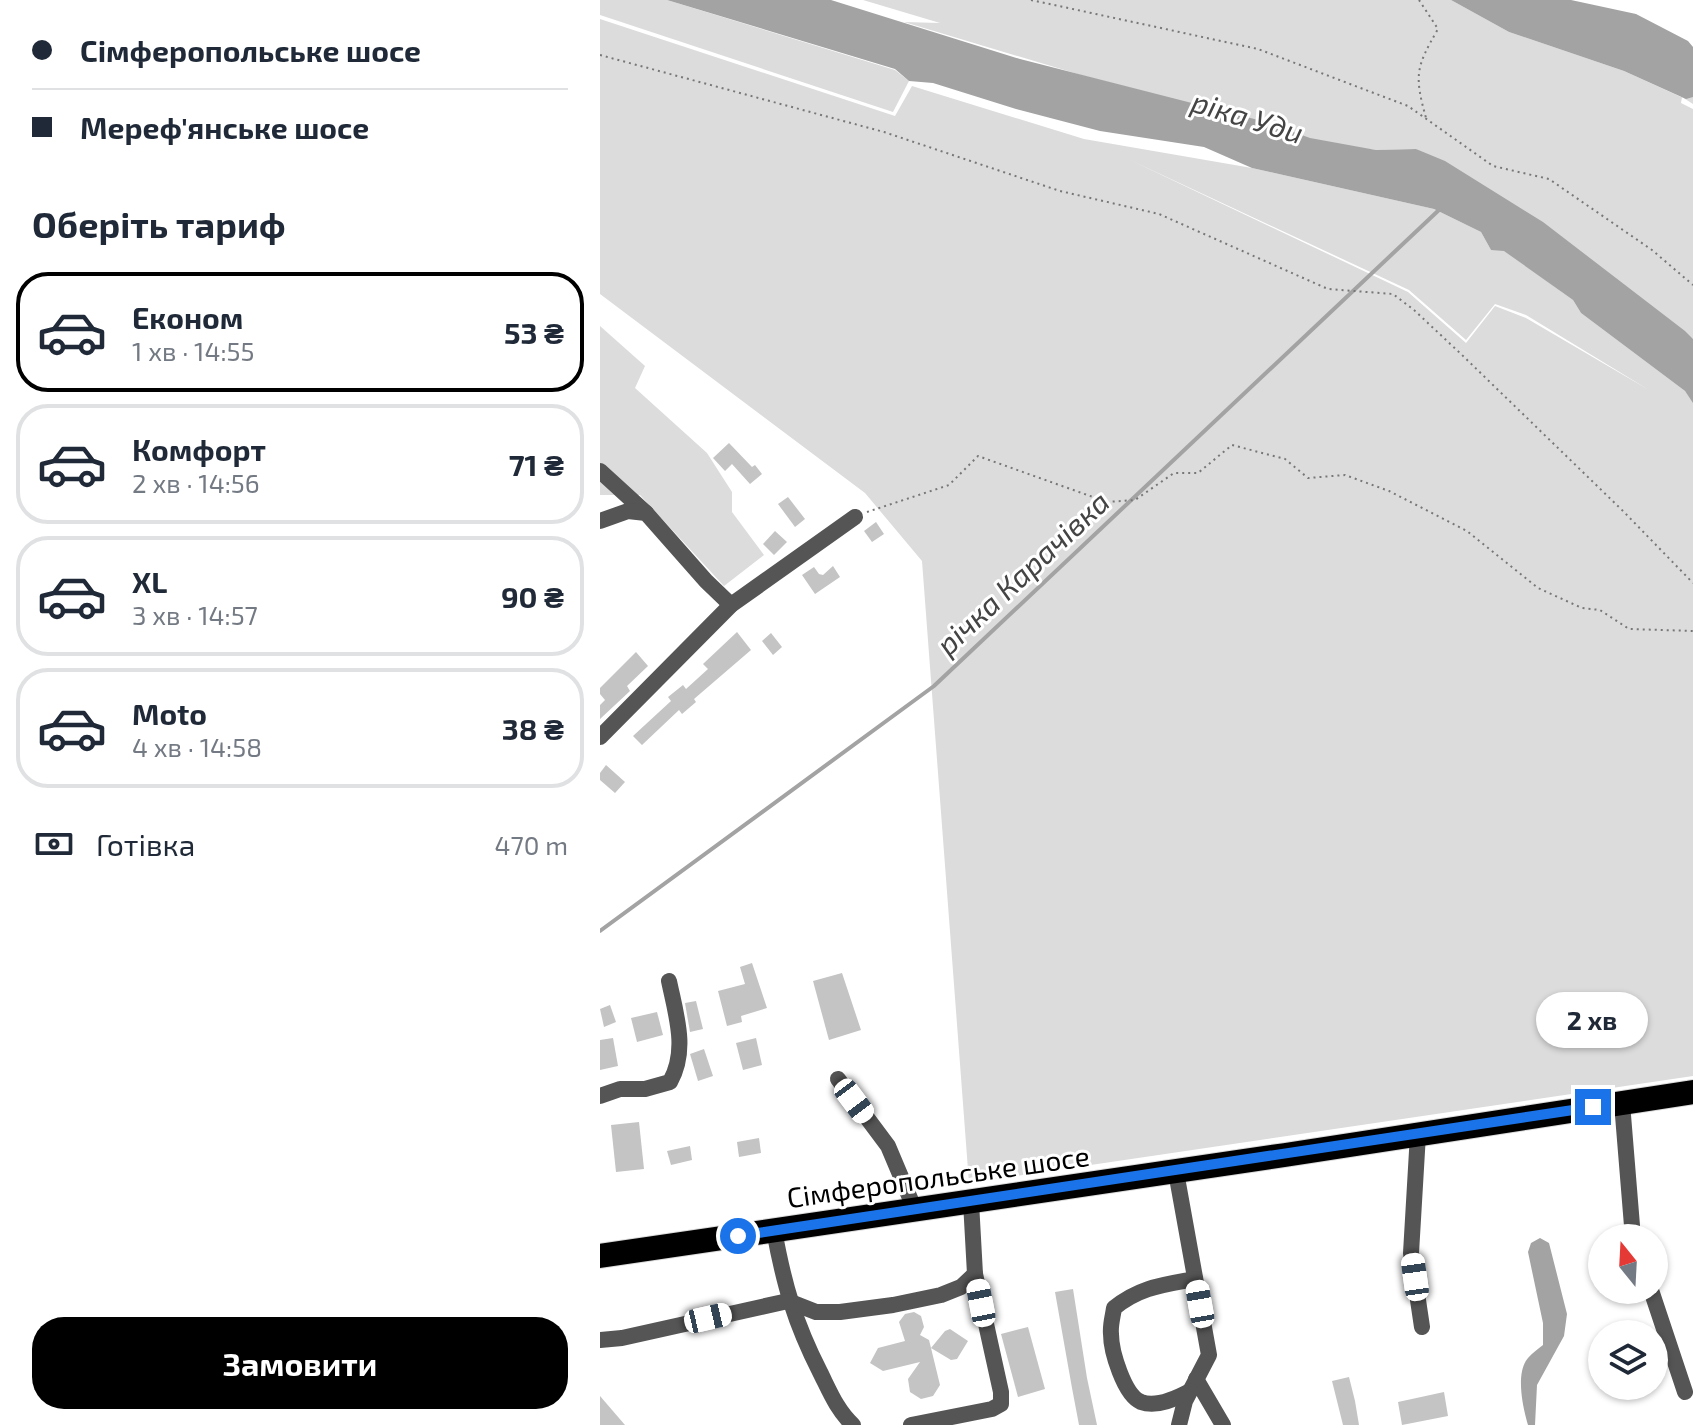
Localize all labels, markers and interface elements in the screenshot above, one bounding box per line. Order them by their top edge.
text: Сімферопольське шосе [80,32,421,68]
water label: ріка Уди [1188,82,1308,150]
text: Мереф'янське шосе [80,109,369,145]
text: Оберіть тариф [32,202,286,245]
icon: car [36,296,108,368]
text: Економ [132,299,243,335]
text: 53 ₴ [504,314,564,350]
text: 1 хв · 14:55 [132,335,254,366]
icon: car [36,428,108,500]
text: Комфорт [132,431,266,467]
text: 71 ₴ [509,446,564,482]
text: 2 хв · 14:56 [132,467,260,498]
water label: річка Карачівка [928,483,1116,661]
icon: car [36,560,108,632]
text: XL [132,563,167,599]
text: 90 ₴ [501,578,564,614]
text: 3 хв · 14:57 [132,599,258,630]
icon: car [36,692,108,764]
text: Moto [132,695,207,731]
text: 38 ₴ [502,710,564,746]
text: 4 хв · 14:58 [132,731,262,762]
icon: cash [32,822,76,866]
text: Готівка [96,826,195,862]
text: 470 m [494,829,568,860]
callout: 2 хв [1537,991,1649,1047]
text: 2 хв [1567,1004,1617,1035]
car [830,1075,878,1127]
route end [1575,1089,1611,1125]
street label: Сімферопольське шосе [784,1138,1092,1214]
route start [720,1218,756,1254]
north arrow [1588,1224,1668,1304]
map controls [1588,1224,1668,1400]
car [1400,1252,1430,1302]
car [965,1277,997,1329]
car [1184,1278,1216,1330]
car [682,1301,734,1335]
button: Замовити [32,1317,568,1409]
button: layers [1588,1320,1668,1400]

